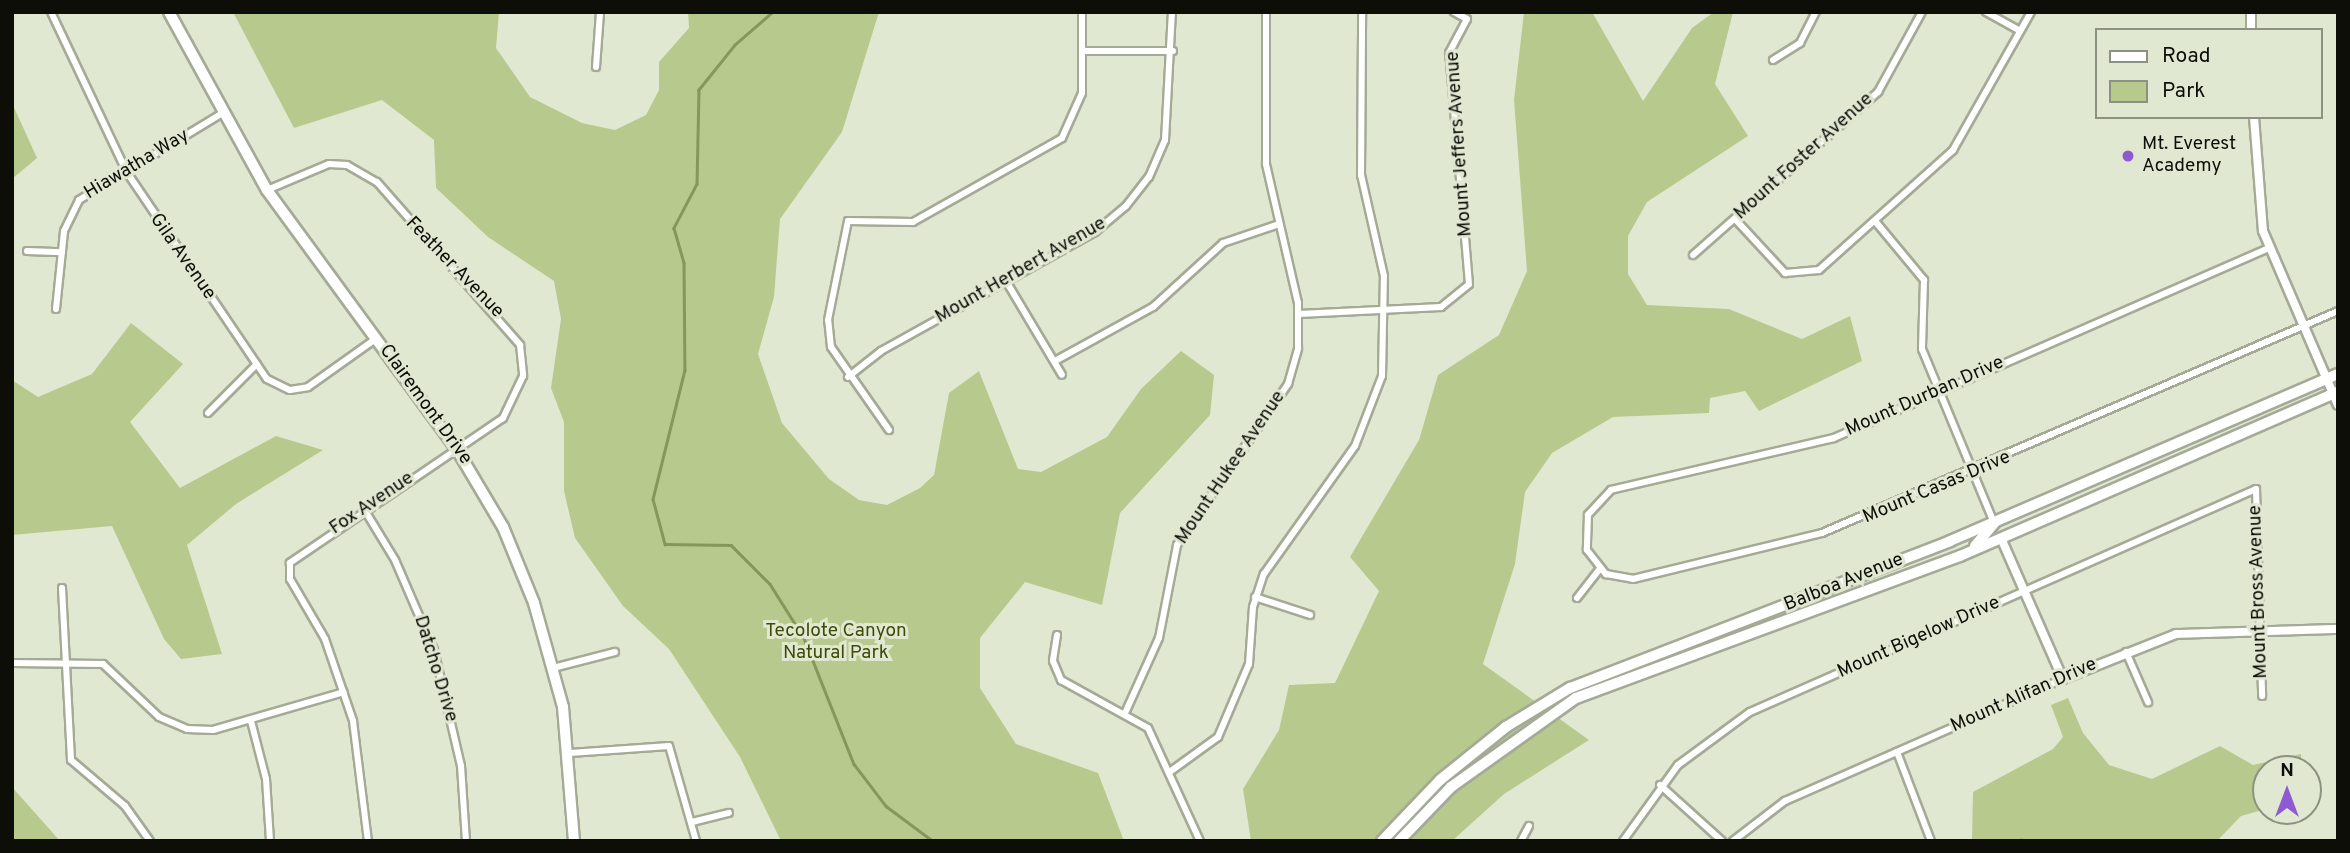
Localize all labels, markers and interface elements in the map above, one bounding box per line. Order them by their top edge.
legend [2094,28,2322,119]
text: Road [2162,43,2211,70]
street label: Mount Jeffers Avenue [1442,50,1478,238]
text: Park [2162,78,2205,105]
street label: Mount Foster Avenue [1730,88,1878,226]
street label: Hiawatha Way [80,125,194,205]
place label: Mt. Everest Academy [2142,134,2236,178]
marker: Mt. Everest Academy [2120,148,2136,164]
street label: Gila Avenue [144,209,220,305]
street label: Feather Avenue [400,212,508,324]
street label: Mount Herbert Avenue [931,213,1111,329]
street label: Clairemont Drive [374,340,476,470]
street label: Mount Durban Drive [1842,352,2008,442]
street label: Mount Hukee Avenue [1171,387,1291,549]
street label: Mount Casas Drive [1860,447,2014,529]
street label: Fox Avenue [325,467,419,541]
street label: Mount Bross Avenue [2245,504,2273,680]
street label: Balboa Avenue [1781,549,1907,617]
street label: Mount Bigelow Drive [1834,592,2004,684]
street label: Datcho Drive [408,613,462,725]
park label: Tecolote Canyon Natural Park [765,621,907,665]
street label: Mount Alifan Drive [1947,653,2101,739]
north arrow [2252,755,2322,825]
text: N [2280,759,2294,783]

